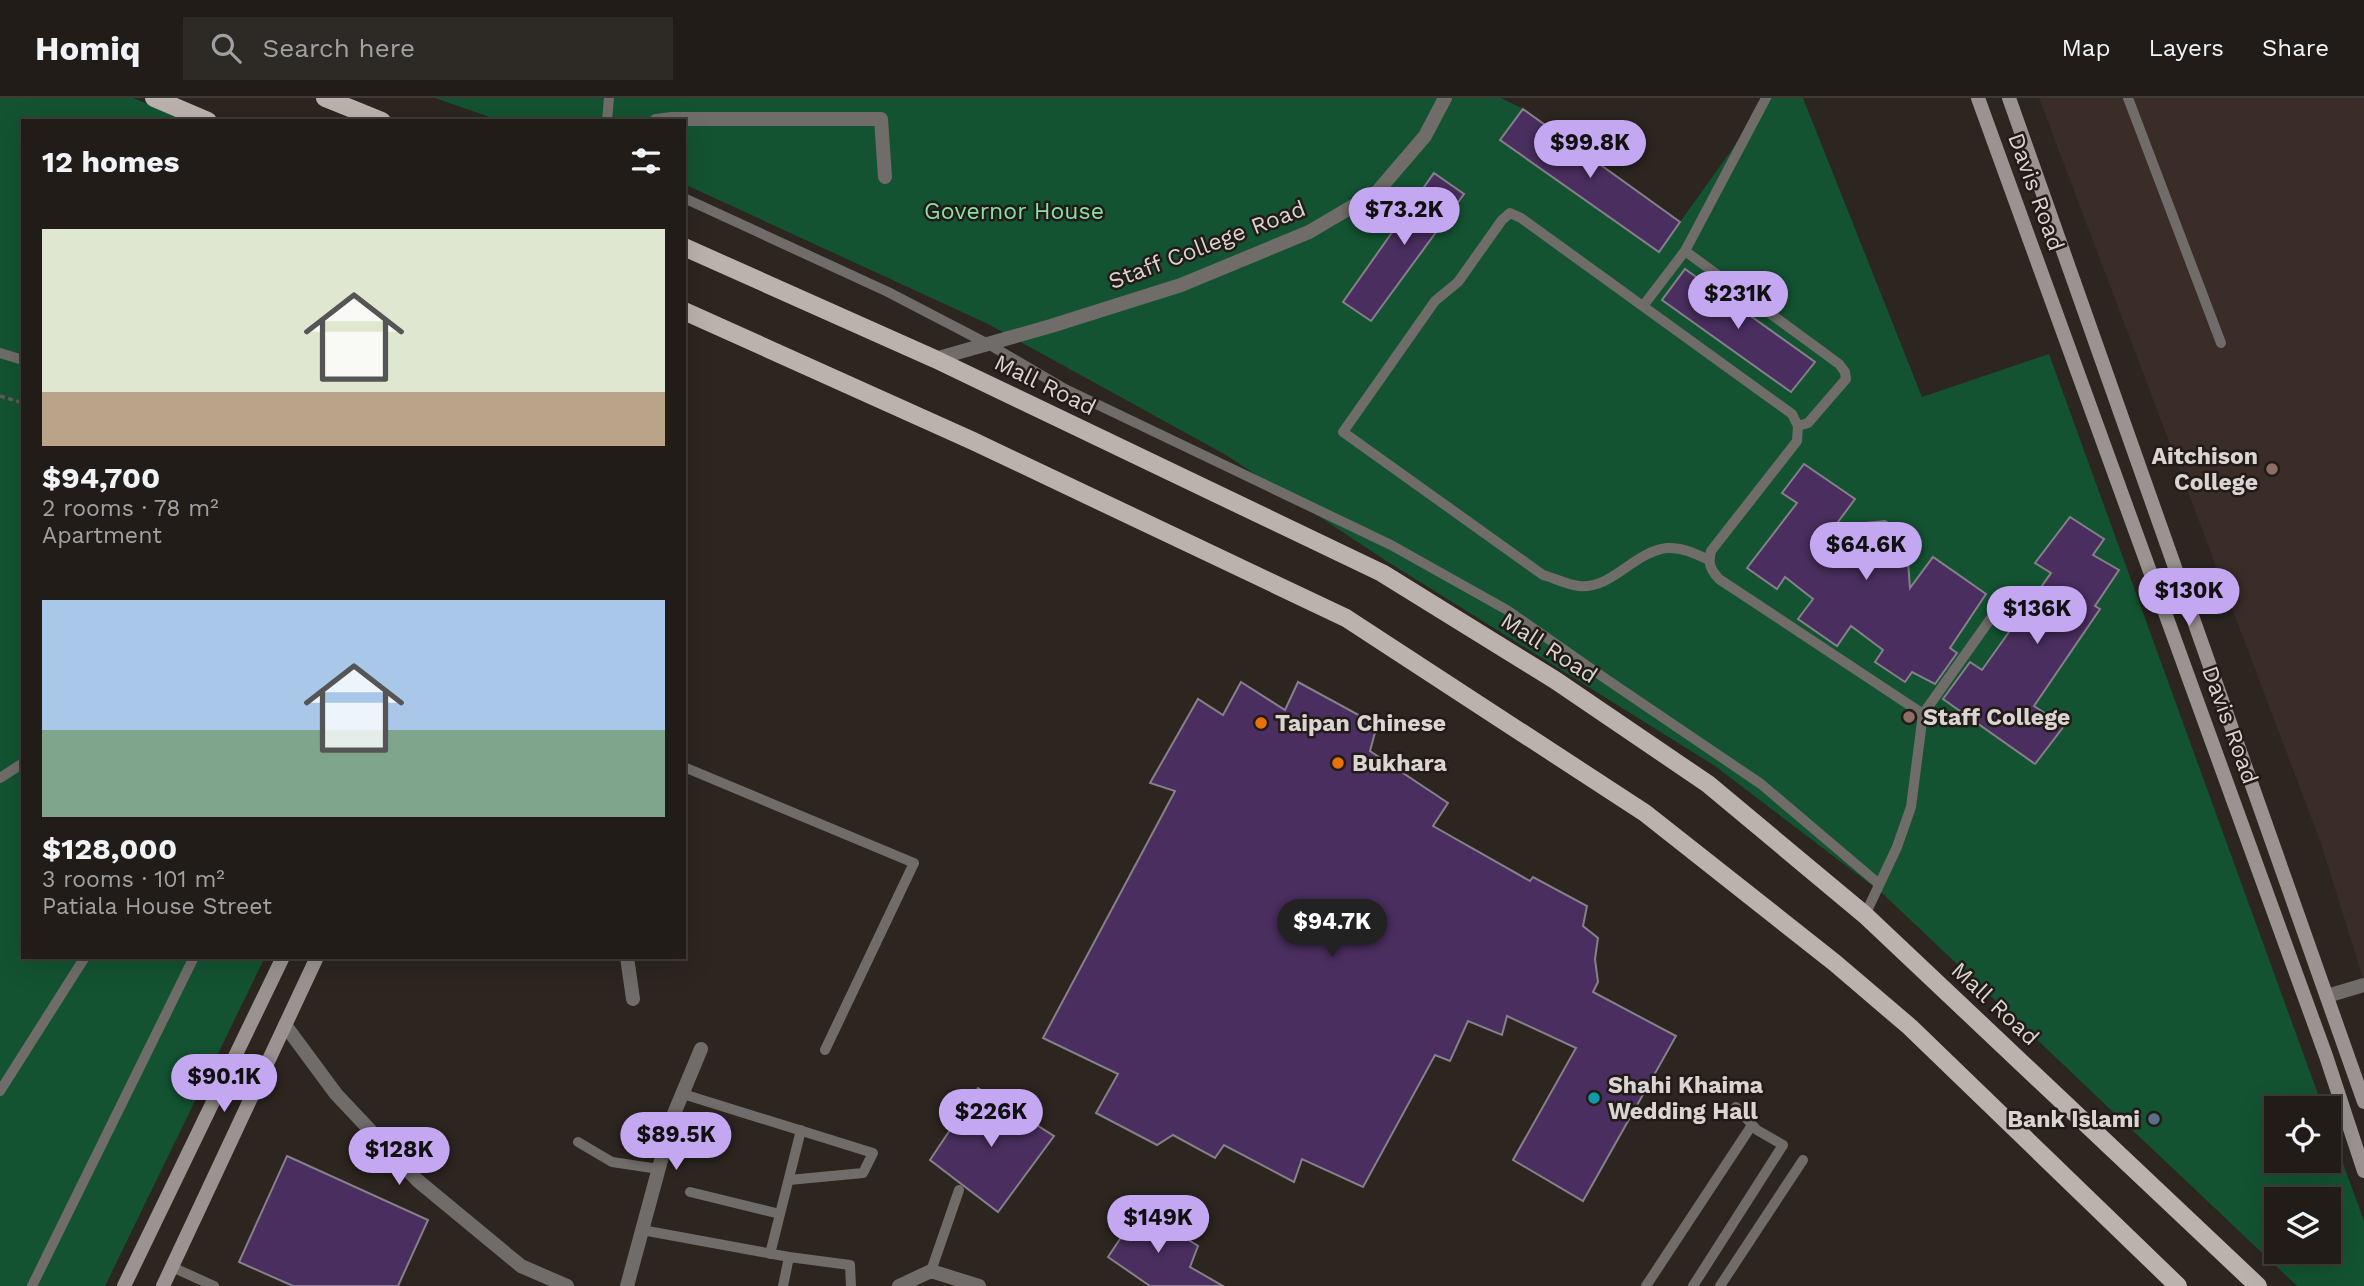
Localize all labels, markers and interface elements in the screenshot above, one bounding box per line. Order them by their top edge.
search box [183,17,673,80]
text: Homiq [35,29,141,68]
icon: search [207,29,245,67]
text: Search here [263,33,415,63]
text: Map [2062,34,2110,62]
text: Layers [2148,34,2224,62]
text: Share [2262,34,2329,62]
pin: $99.8K [1533,120,1647,180]
text: $99.8K [1550,129,1630,156]
street label: Davis Road [2002,129,2070,255]
icon: filters [627,142,665,180]
text: 12 homes [42,144,180,179]
pin: $73.2K [1347,188,1461,247]
street label: Staff College Road [1105,195,1309,295]
text: $73.2K [1365,196,1443,223]
park label: Governor House [924,198,1104,225]
pin: $231K [1689,272,1787,331]
icon: home [291,274,417,400]
text: $231K [1704,280,1772,307]
street label: Mall Road [990,349,1100,421]
place label: Aitchison College [2151,443,2258,496]
text: $94,700 [42,460,160,495]
marker: Aitchison College [2264,461,2280,477]
text: 2 rooms · 78 m² [42,495,219,522]
text: Apartment [42,522,162,549]
pin: $64.6K [1809,522,1923,582]
text: $64.6K [1826,531,1906,558]
pin: $130K [2140,568,2238,628]
text: $130K [2154,577,2224,604]
pin: $136K [1988,587,2086,646]
text: $136K [2003,595,2071,622]
street label: Mall Road [1496,607,1602,689]
icon: home [291,645,417,771]
street label: Davis Road [2196,662,2264,788]
place label: Staff College [1923,704,2070,731]
marker: Staff College [1901,709,1917,725]
place label: Taipan Chinese [1275,710,1446,737]
marker: Taipan Chinese [1253,715,1269,731]
place label: Bukhara [1352,750,1448,777]
marker: Bukhara [1330,755,1346,771]
text: $128,000 [42,831,177,866]
text: 3 rooms · 101 m² [42,866,225,893]
text: Patiala House Street [42,893,272,920]
pin: $94.7K [1275,900,1389,959]
text: $94.7K [1293,908,1371,935]
street label: Mall Road [1946,957,2044,1051]
pin: $90.1K [167,1054,281,1114]
text: $90.1K [187,1063,261,1090]
place label: Shahi Khaima Wedding Hall [1608,1072,1764,1125]
pin: $226K [942,1090,1040,1149]
marker: Shahi Khaima Wedding Hall [1586,1090,1602,1106]
map controls [2264,1096,2341,1264]
button: locate [2264,1096,2341,1173]
text: $226K [955,1098,1027,1125]
place label: Bank Islami [2007,1106,2140,1133]
marker: Bank Islami [2146,1111,2162,1127]
pin: $89.5K [619,1112,733,1172]
text: $89.5K [636,1121,716,1148]
pin: $128K [350,1128,448,1187]
text: $128K [365,1136,433,1163]
button: layers [2264,1187,2341,1264]
pin: $149K [1109,1196,1207,1255]
text: $149K [1123,1204,1193,1231]

